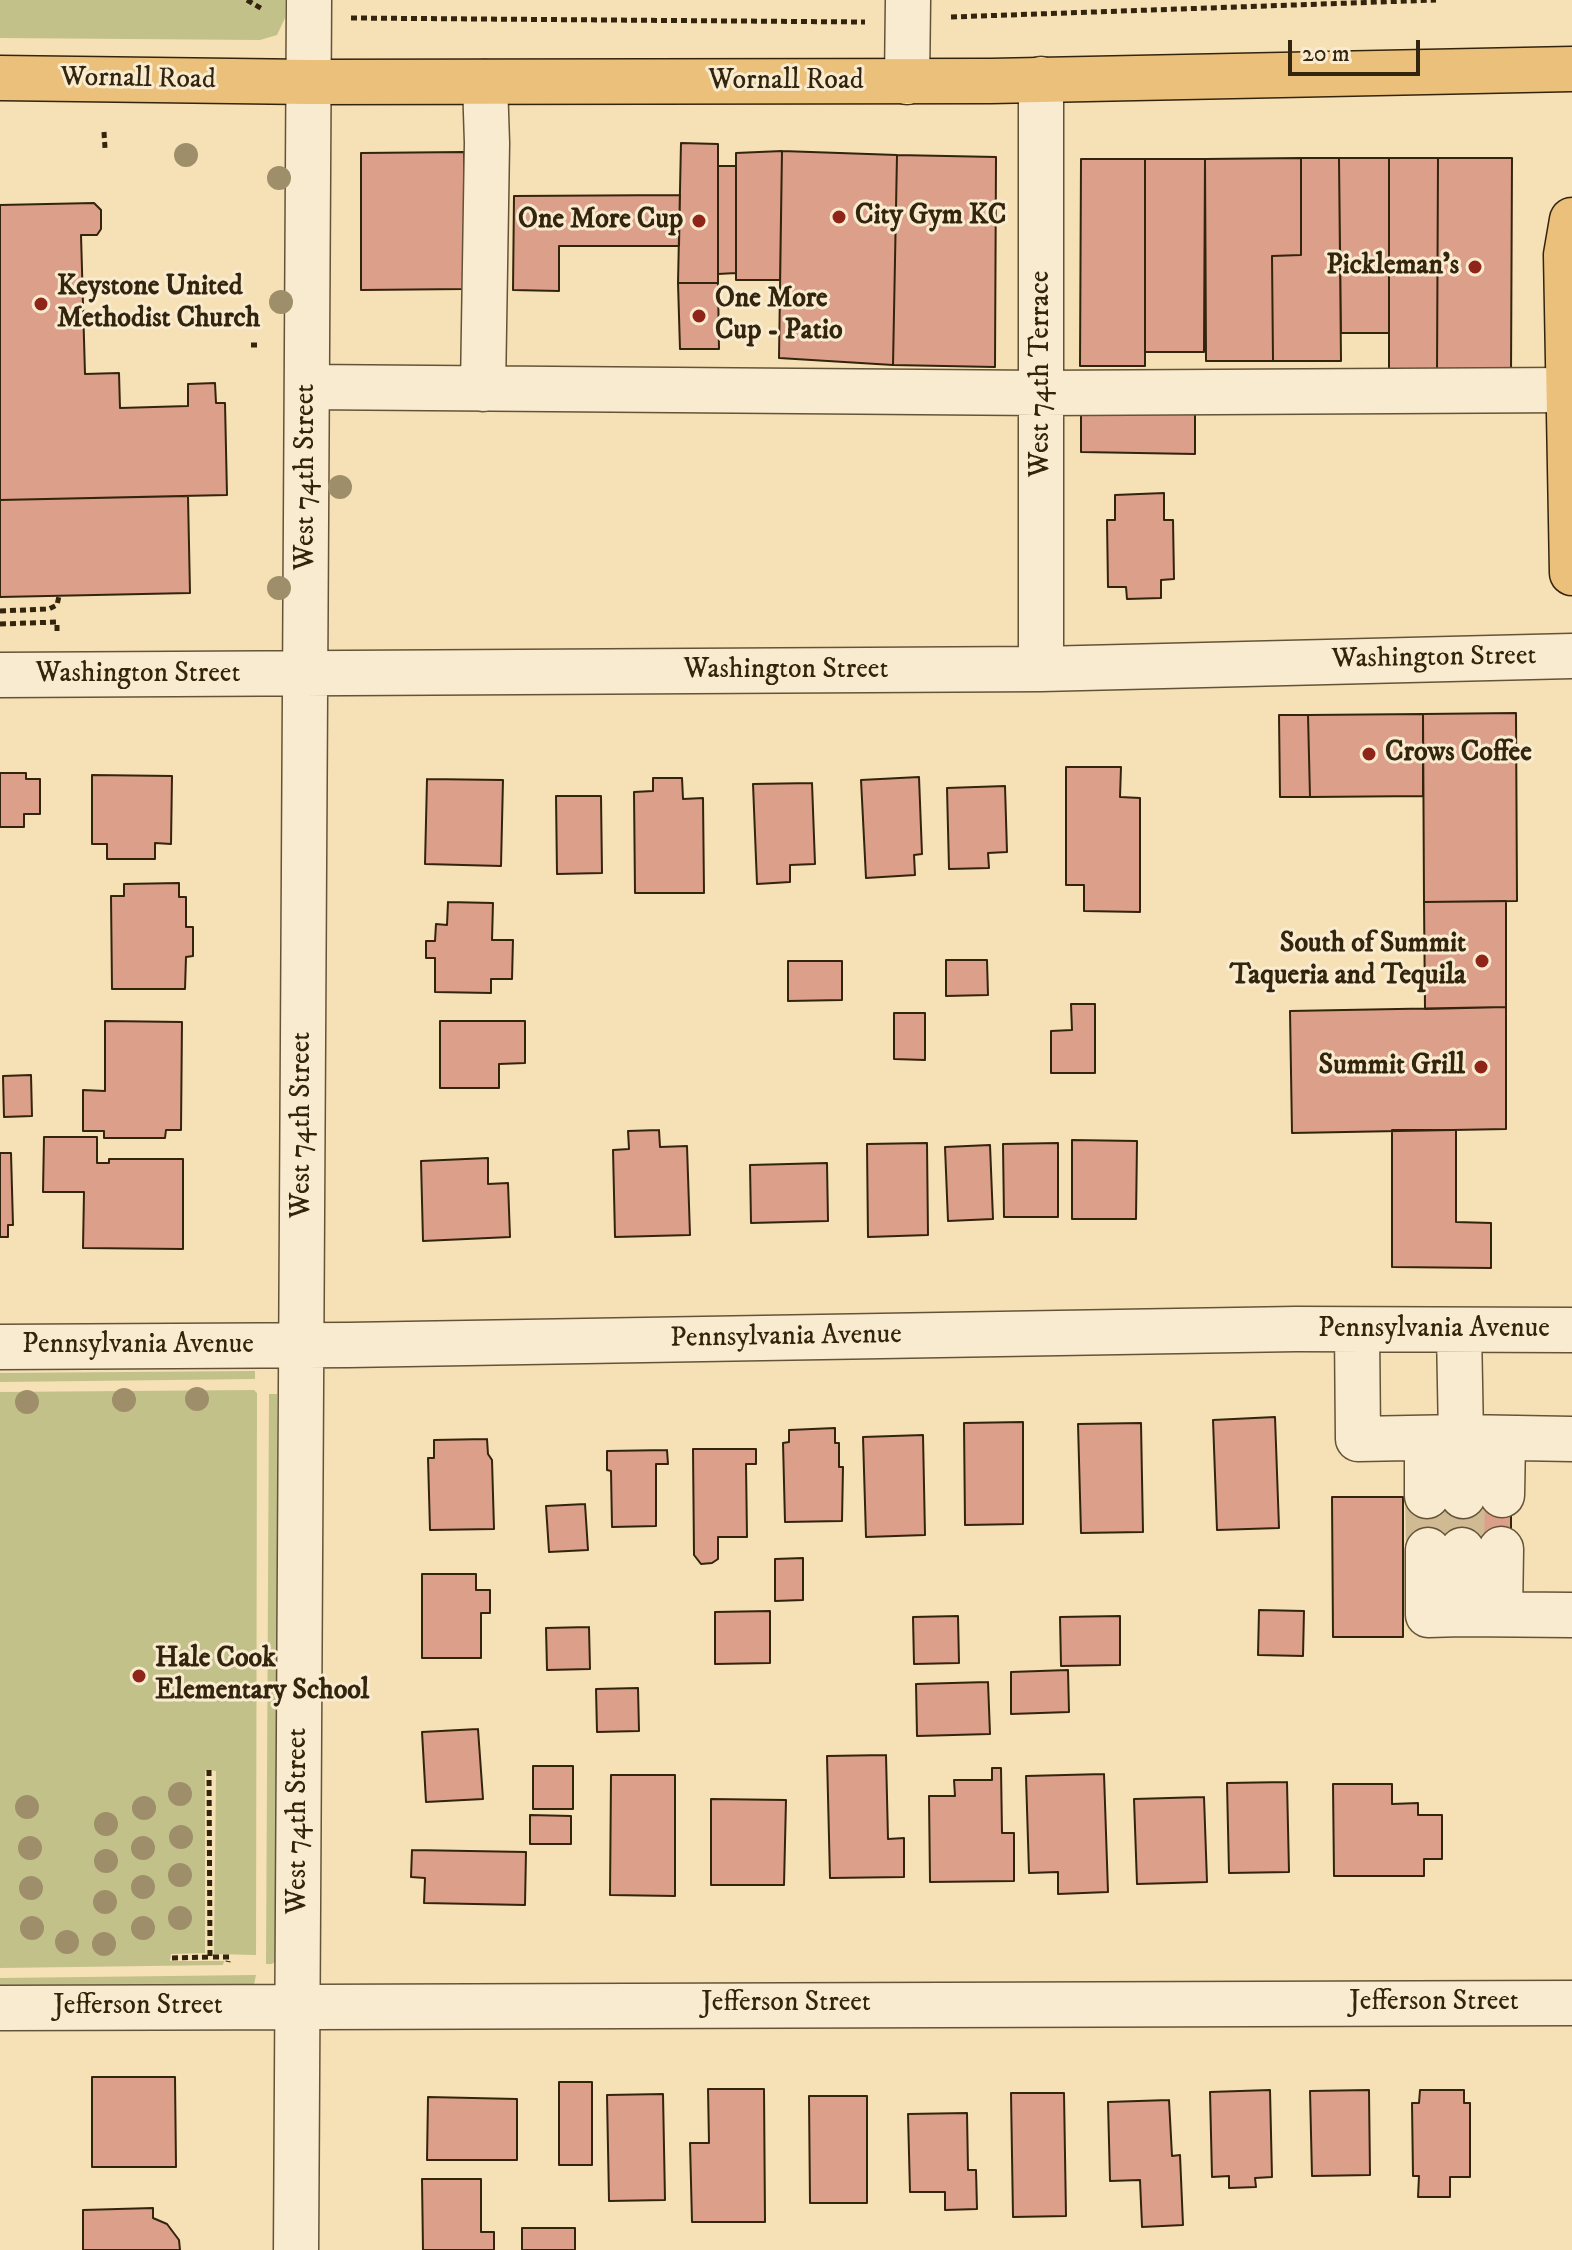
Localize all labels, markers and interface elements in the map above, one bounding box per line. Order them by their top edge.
scale bar [1292,24,1424,74]
text: 20 m [1302,39,1350,69]
street label: Wornall Road [60,62,216,98]
street label: Wornall Road [708,65,864,99]
place label: City Gym KC [855,200,1006,234]
place label: One More Cup [518,204,683,238]
marker: City Gym KC [830,208,848,226]
marker: One More Cup [690,212,708,230]
place label: Pickleman's [1326,250,1459,284]
marker: Pickleman's [1466,258,1484,276]
place label: Keystone United Methodist Church [57,271,260,337]
street label: West 74th Terrace [1025,271,1059,477]
place label: One More Cup - Patio [715,283,843,349]
marker: Keystone United Methodist Church [32,295,50,313]
marker: One More Cup - Patio [690,307,708,325]
street label: West 74th Street [290,384,324,570]
street label: Washington Street [1331,640,1537,678]
street label: Washington Street [684,654,888,688]
street label: Washington Street [36,658,240,692]
place label: Crows Coffee [1385,737,1532,771]
marker: Crows Coffee [1360,745,1378,763]
place label: South of Summit Taqueria and Tequila [1230,928,1466,994]
marker: South of Summit Taqueria and Tequila [1473,952,1491,970]
street label: West 74th Street [286,1032,320,1218]
place label: Summit Grill [1319,1050,1465,1084]
marker: Summit Grill [1472,1058,1490,1076]
street label: Pennsylvania Avenue [1318,1313,1550,1347]
street label: Pennsylvania Avenue [670,1319,902,1357]
street label: Pennsylvania Avenue [22,1329,254,1363]
place label: Hale Cook Elementary School [155,1643,369,1709]
marker: Hale Cook Elementary School [130,1667,148,1685]
street label: West 74th Street [282,1728,316,1914]
street label: Jefferson Street [1349,1986,1519,2020]
street label: Jefferson Street [701,1987,871,2021]
street label: Jefferson Street [53,1990,223,2024]

